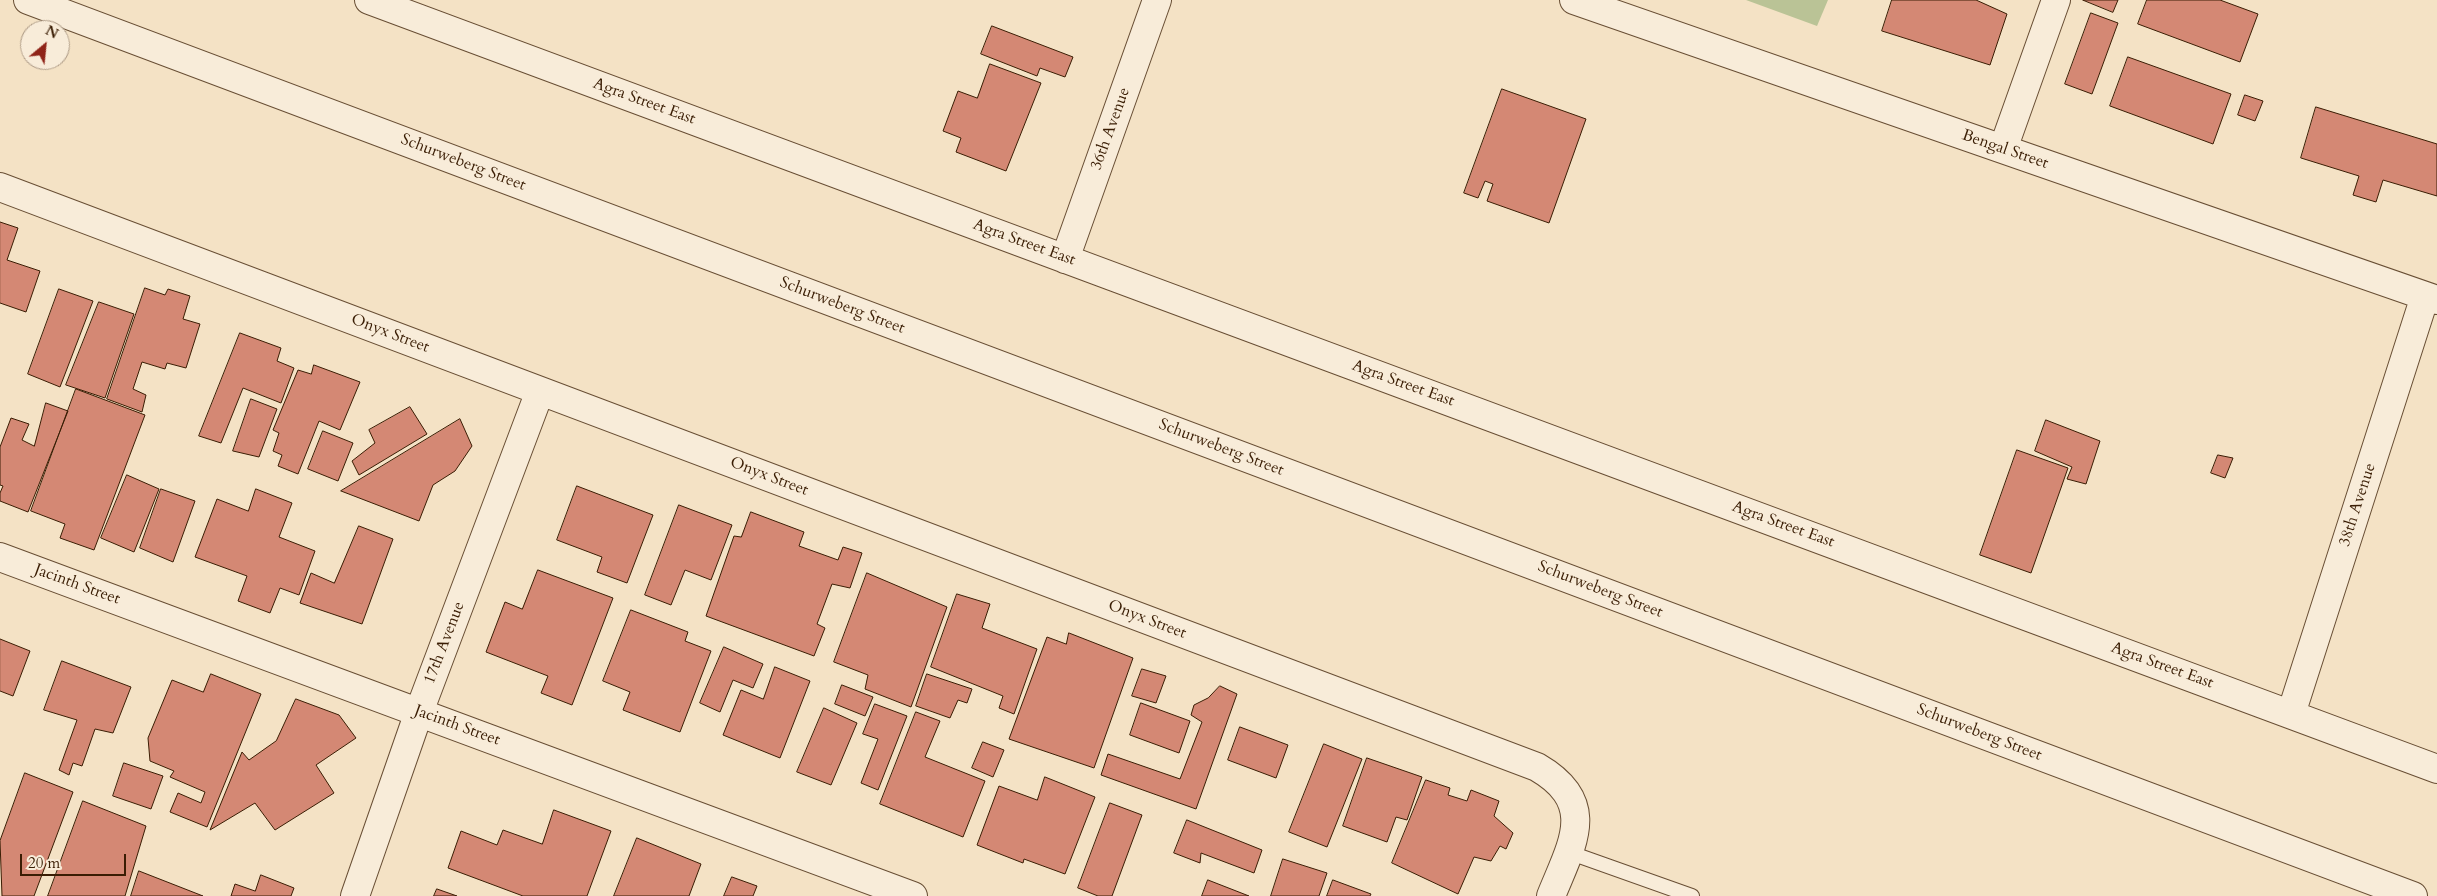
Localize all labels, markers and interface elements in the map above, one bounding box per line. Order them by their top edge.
north arrow [20,20,70,70]
text: N [42,21,62,43]
street label: Agra Street East [590,75,698,129]
street label: 36th Avenue [1087,85,1135,173]
street label: Bengal Street [1959,126,2051,174]
street label: Schurweberg Street [398,130,528,196]
street label: Agra Street East [970,216,1078,270]
street label: Schurweberg Street [777,273,907,339]
street label: Onyx Street [348,310,432,358]
street label: Agra Street East [1349,357,1457,411]
street label: Schurweberg Street [1156,415,1286,481]
street label: Onyx Street [727,453,811,501]
street label: 38th Avenue [2336,461,2380,549]
street label: Agra Street East [1729,498,1837,552]
street label: Schurweberg Street [1535,557,1665,623]
street label: Jacinth Street [32,561,122,609]
street label: Onyx Street [1105,596,1189,644]
street label: 17th Avenue [421,599,469,687]
street label: Agra Street East [2108,639,2216,693]
street label: Schurweberg Street [1914,700,2044,766]
street label: Jacinth Street [412,702,502,750]
scale bar [22,844,129,876]
text: 20 m [28,853,60,873]

